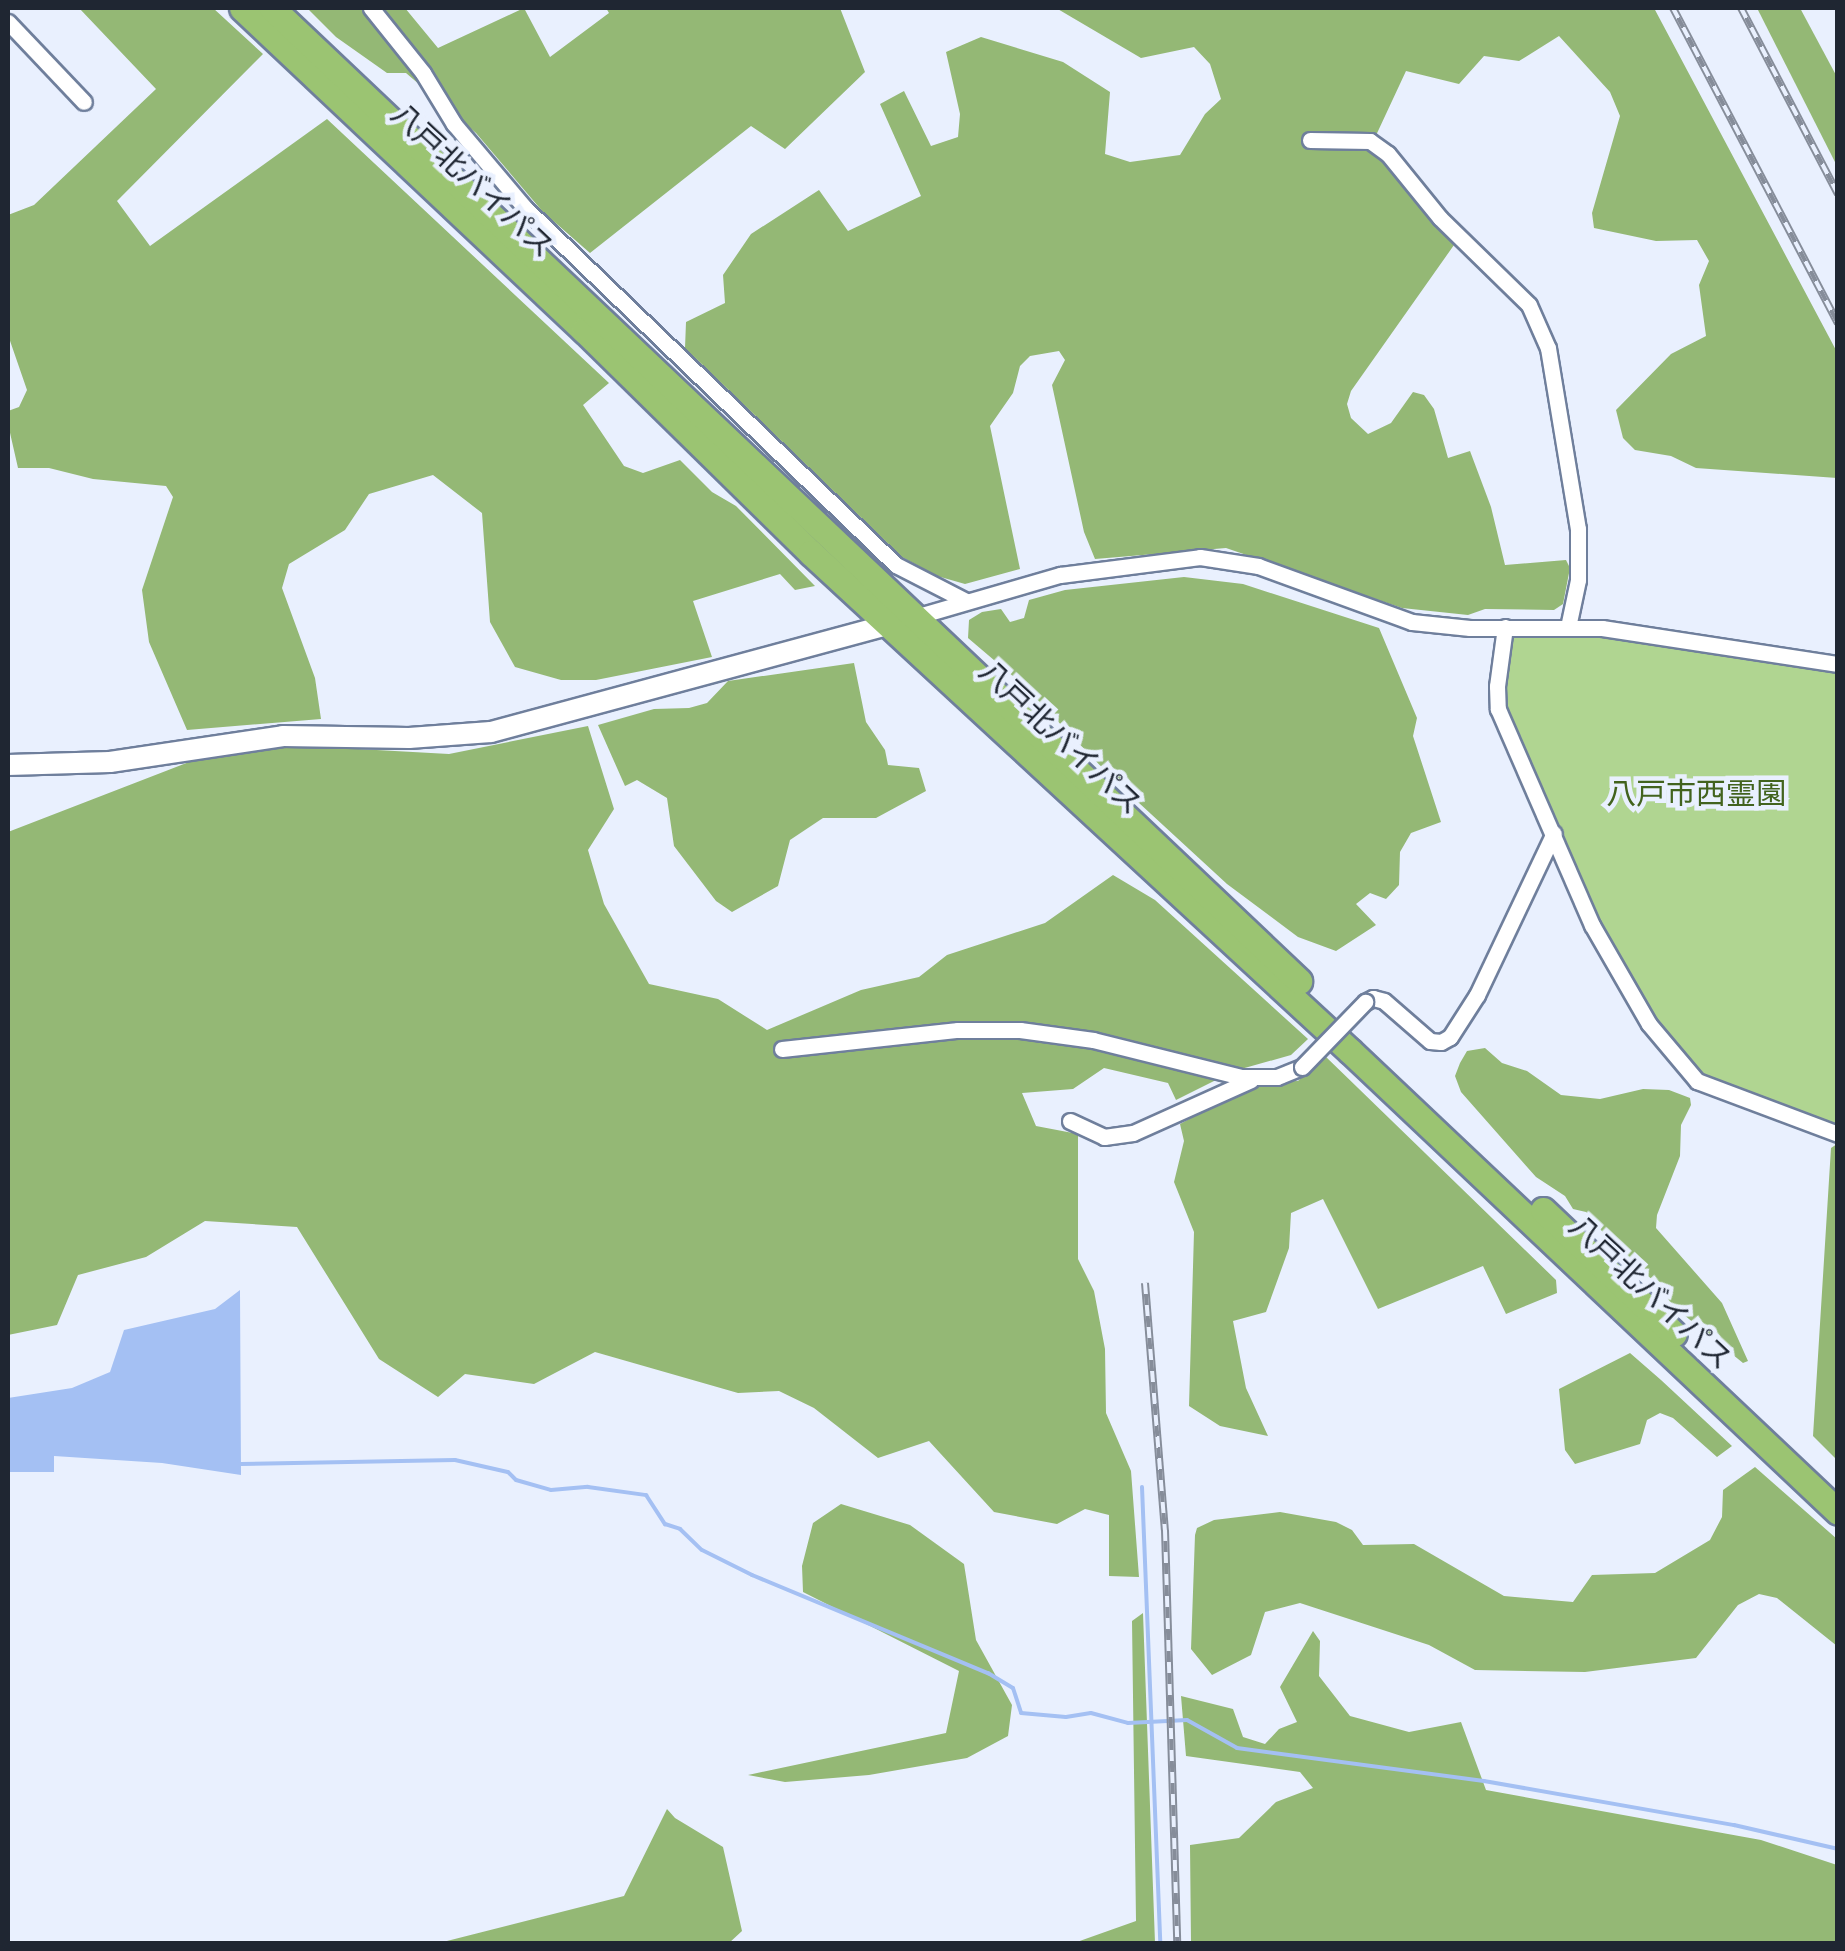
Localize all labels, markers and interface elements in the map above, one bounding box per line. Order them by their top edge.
street label: 八戸北バイパス [384,95,562,265]
street label: 八戸北バイパス [972,652,1150,822]
park label: 八戸市西霊園 [1606,775,1786,811]
street label: 八戸北バイパス [1562,1207,1740,1377]

